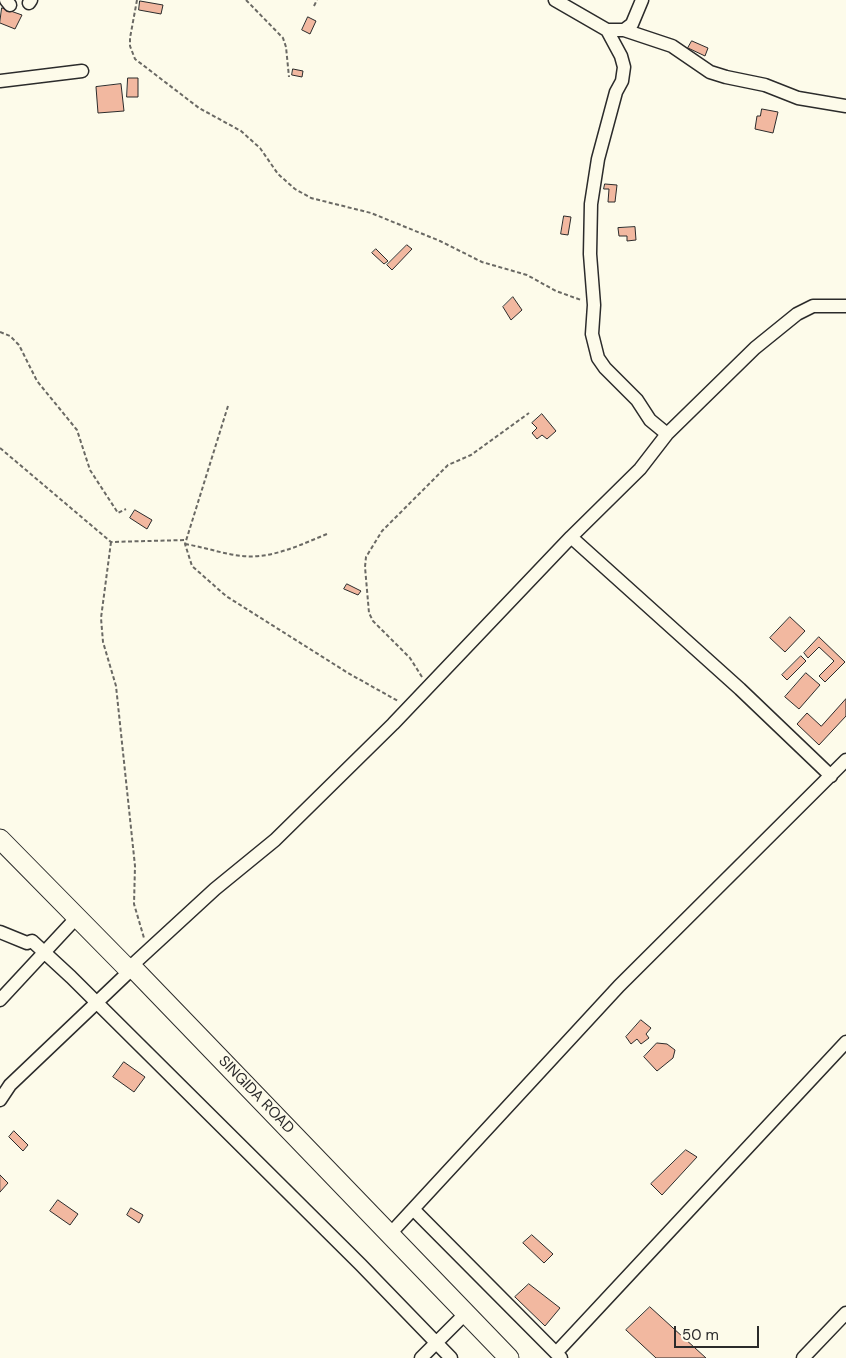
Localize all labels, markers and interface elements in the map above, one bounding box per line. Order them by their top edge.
street label: SINGIDA ROAD [214,1052,298,1138]
scale bar [676,1316,761,1348]
text: 50 m [682,1325,719,1345]

